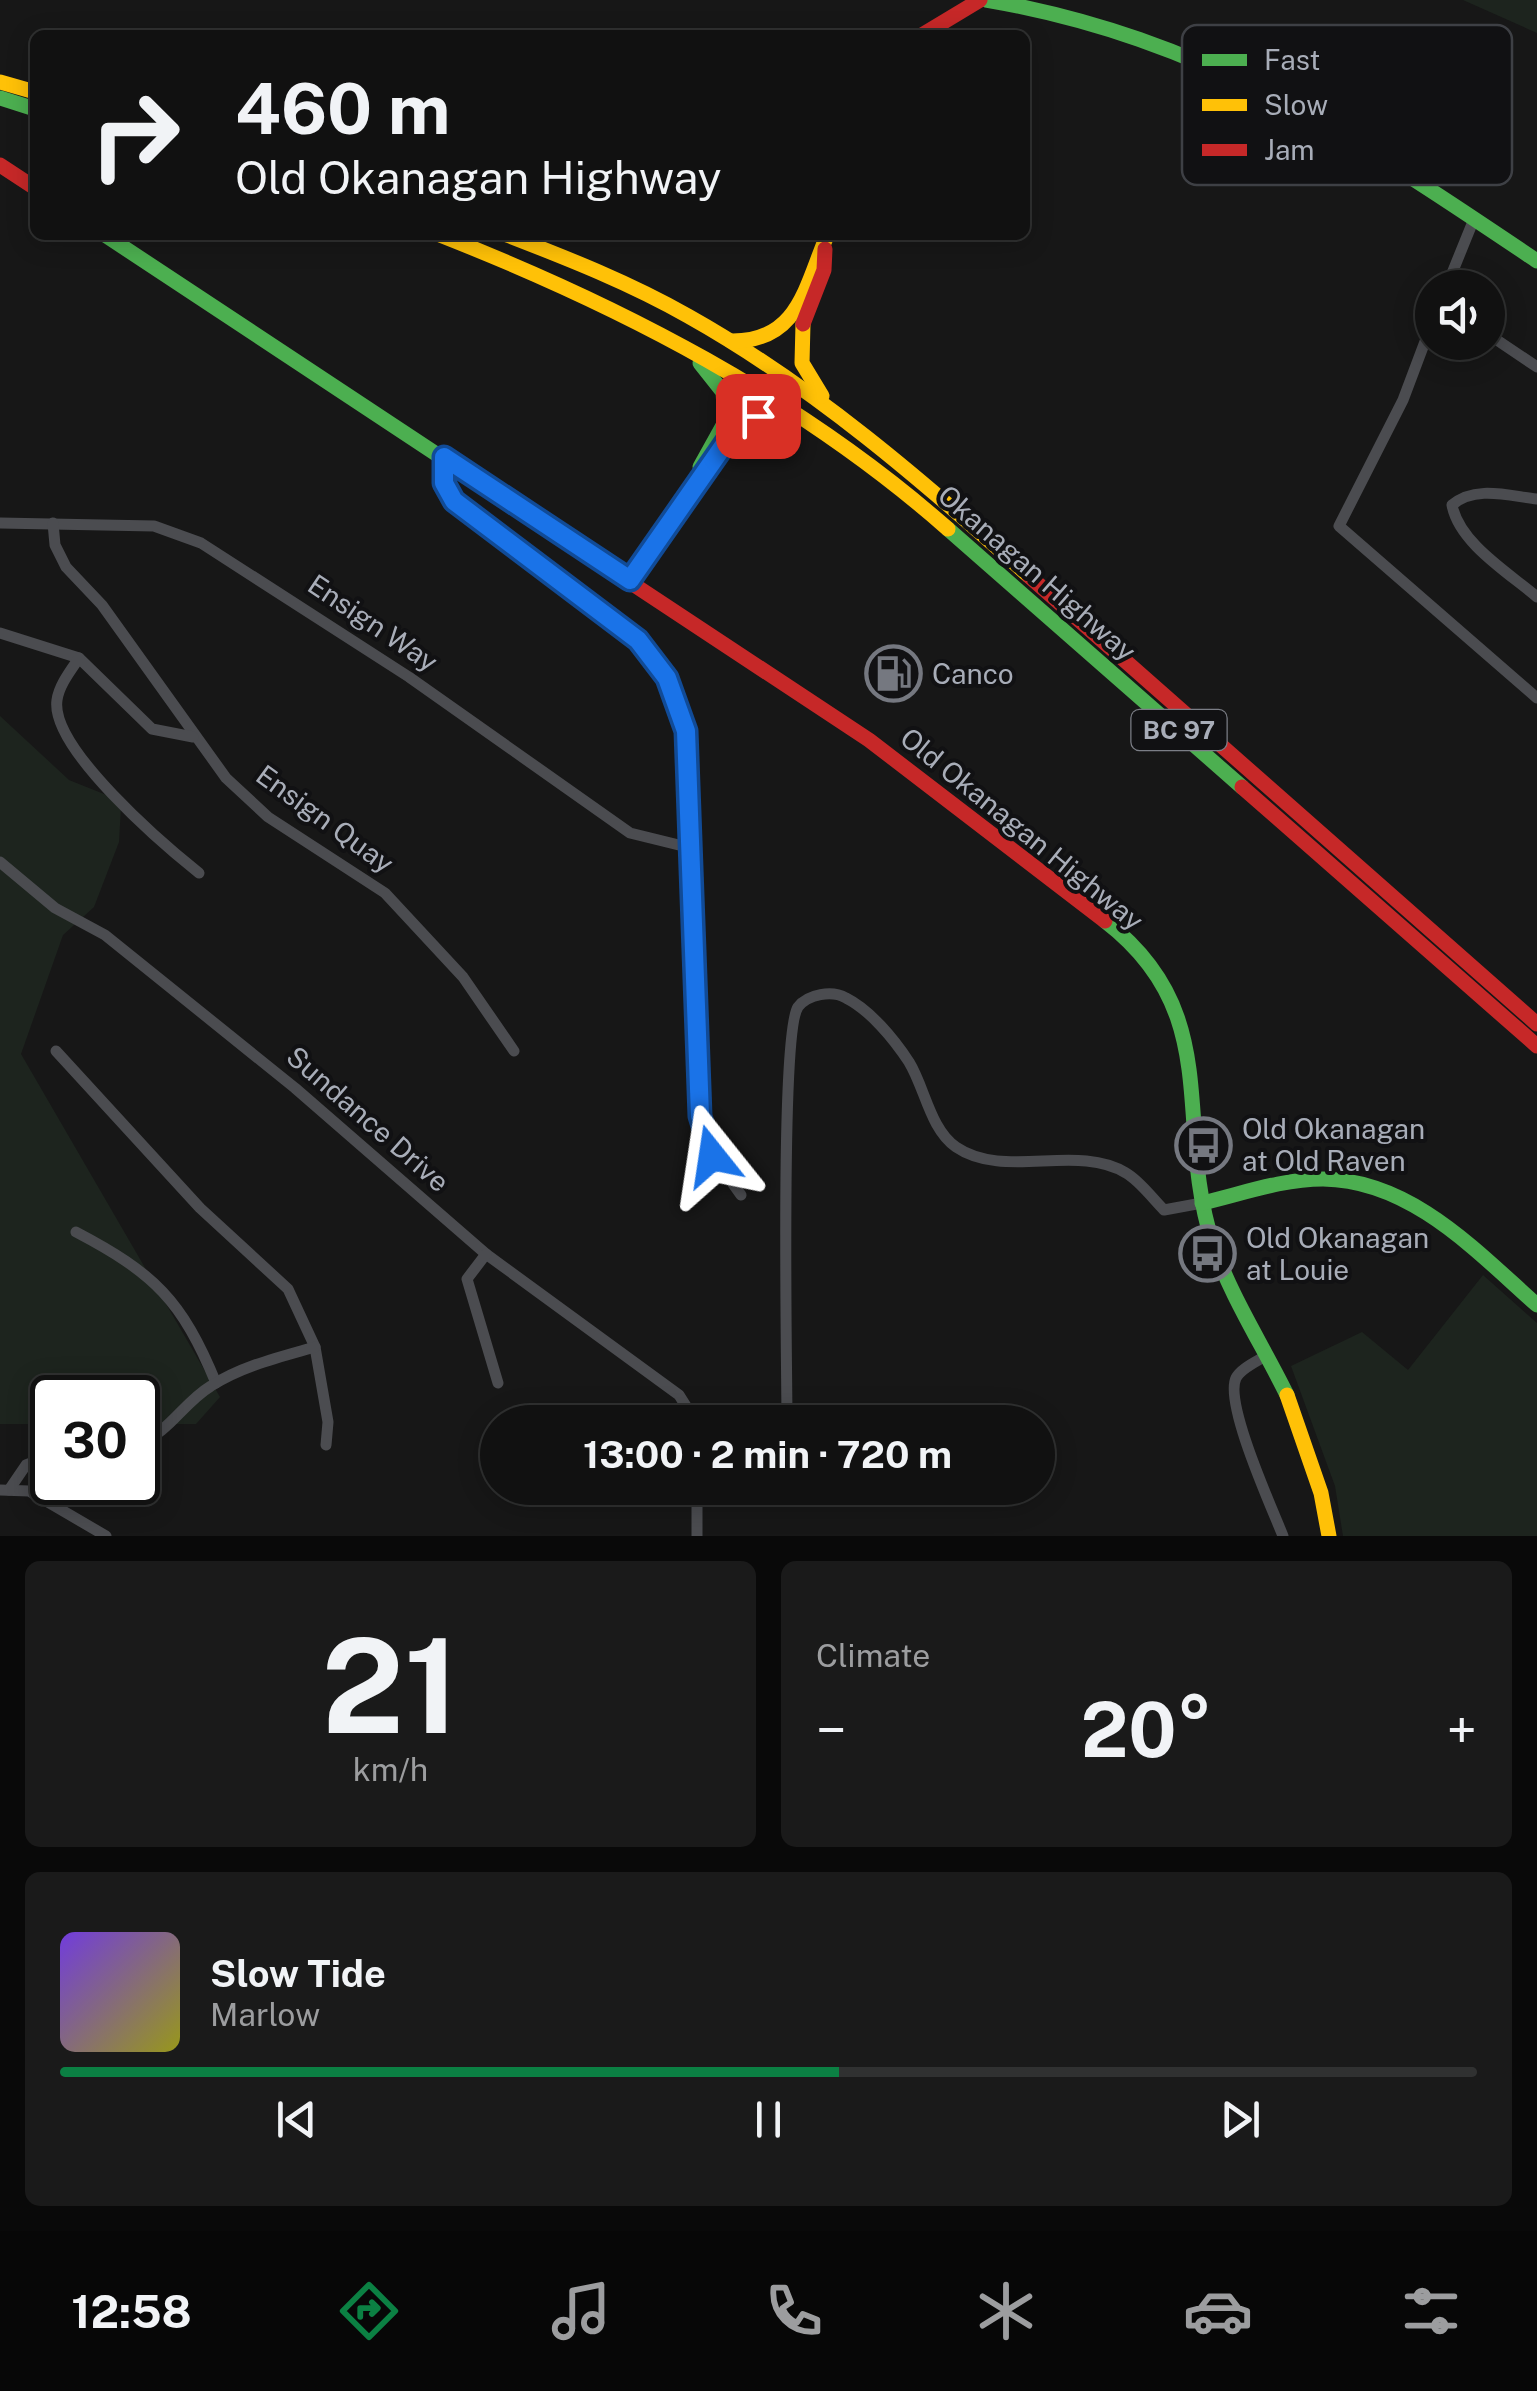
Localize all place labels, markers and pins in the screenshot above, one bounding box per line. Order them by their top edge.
pin [716,374,801,459]
fuel station icon: Canco [863,644,923,704]
place label: Canco [932,657,1014,690]
place label: Old Okanagan at Old Raven [1242,1112,1425,1177]
bus stop icon: Old Okanagan at Old Raven [1173,1115,1233,1175]
place label: Old Okanagan at Louie [1246,1221,1429,1286]
bus stop icon: Old Okanagan at Louie [1177,1224,1237,1284]

